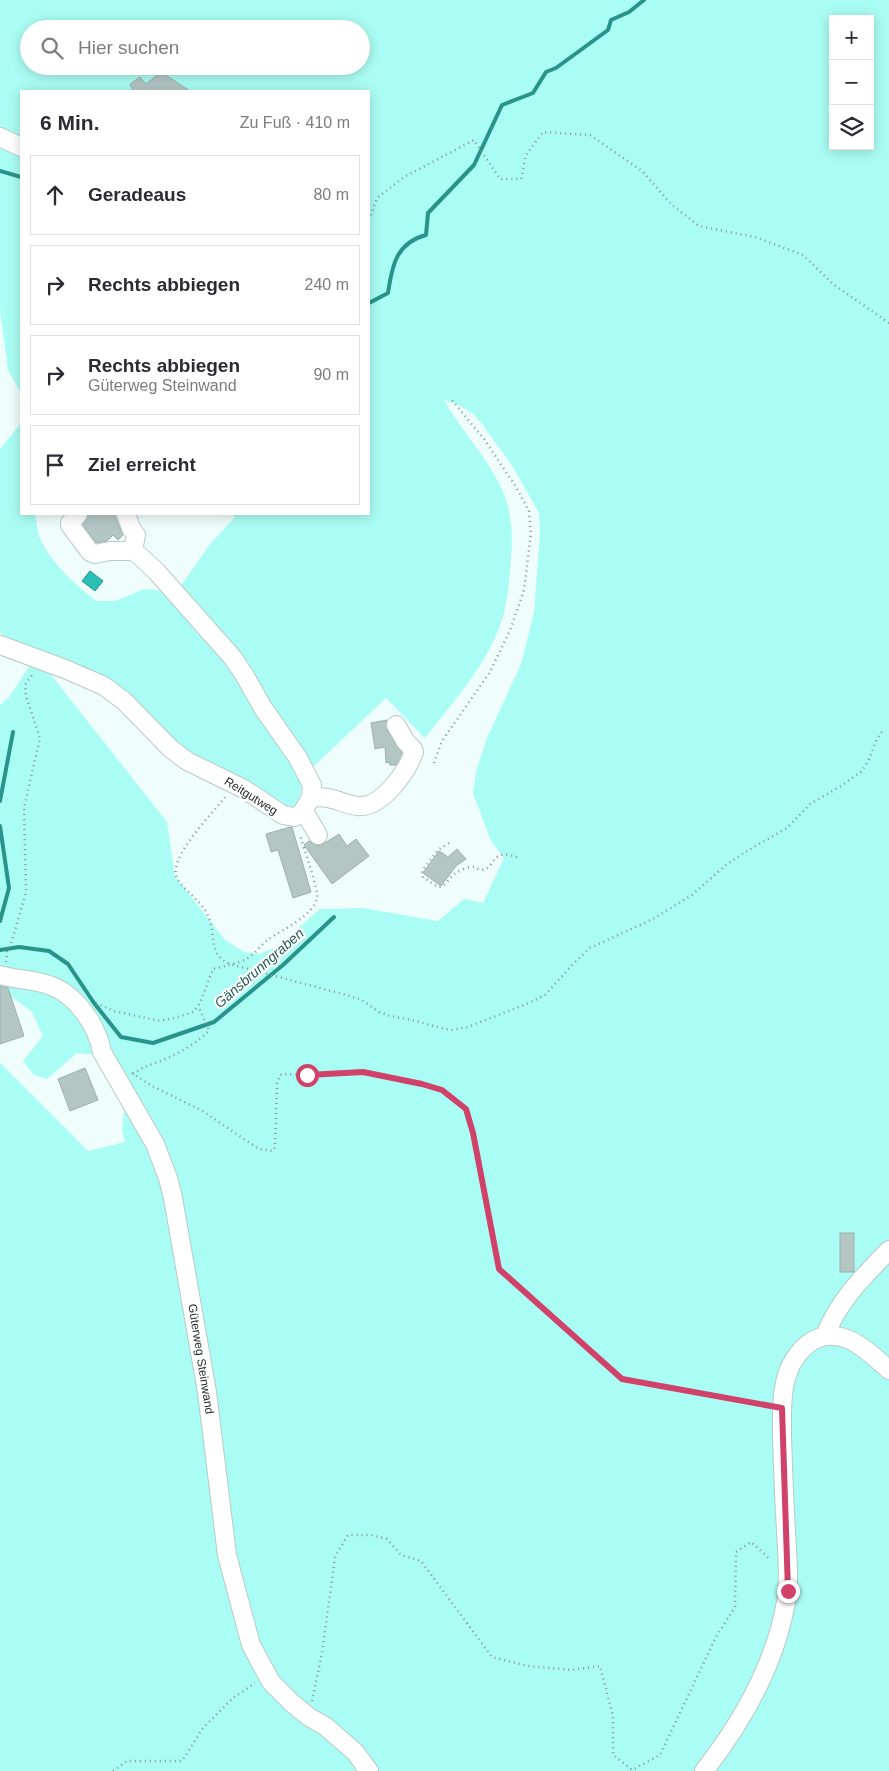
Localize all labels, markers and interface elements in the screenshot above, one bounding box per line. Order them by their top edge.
map controls [829,15,874,150]
button: + [829,15,874,60]
search box [20,20,370,75]
icon: search [38,34,66,62]
text: Hier suchen [78,37,179,58]
button: − [829,60,874,105]
button: layers [829,105,874,150]
text: 6 Min. [40,111,100,134]
text: Zu Fuß · 410 m [240,114,350,131]
icon: ahead [41,181,69,209]
text: Geradeaus [88,184,186,205]
text: 80 m [313,186,349,203]
icon: right [41,271,69,299]
text: Rechts abbiegen [88,274,240,295]
text: 240 m [305,276,349,293]
text: Rechts abbiegen [88,355,240,376]
icon: right [41,361,69,389]
text: 90 m [313,366,349,383]
text: Güterweg Steinwand [88,377,237,394]
icon: arrive [41,451,69,479]
text: Ziel erreicht [88,454,196,475]
street label: Reitgutweg [222,774,280,818]
water label: Gänsbrunngraben [211,925,307,1011]
route start [296,1064,319,1087]
street label: Güterweg Steinwand [185,1303,217,1415]
route end [777,1580,800,1603]

